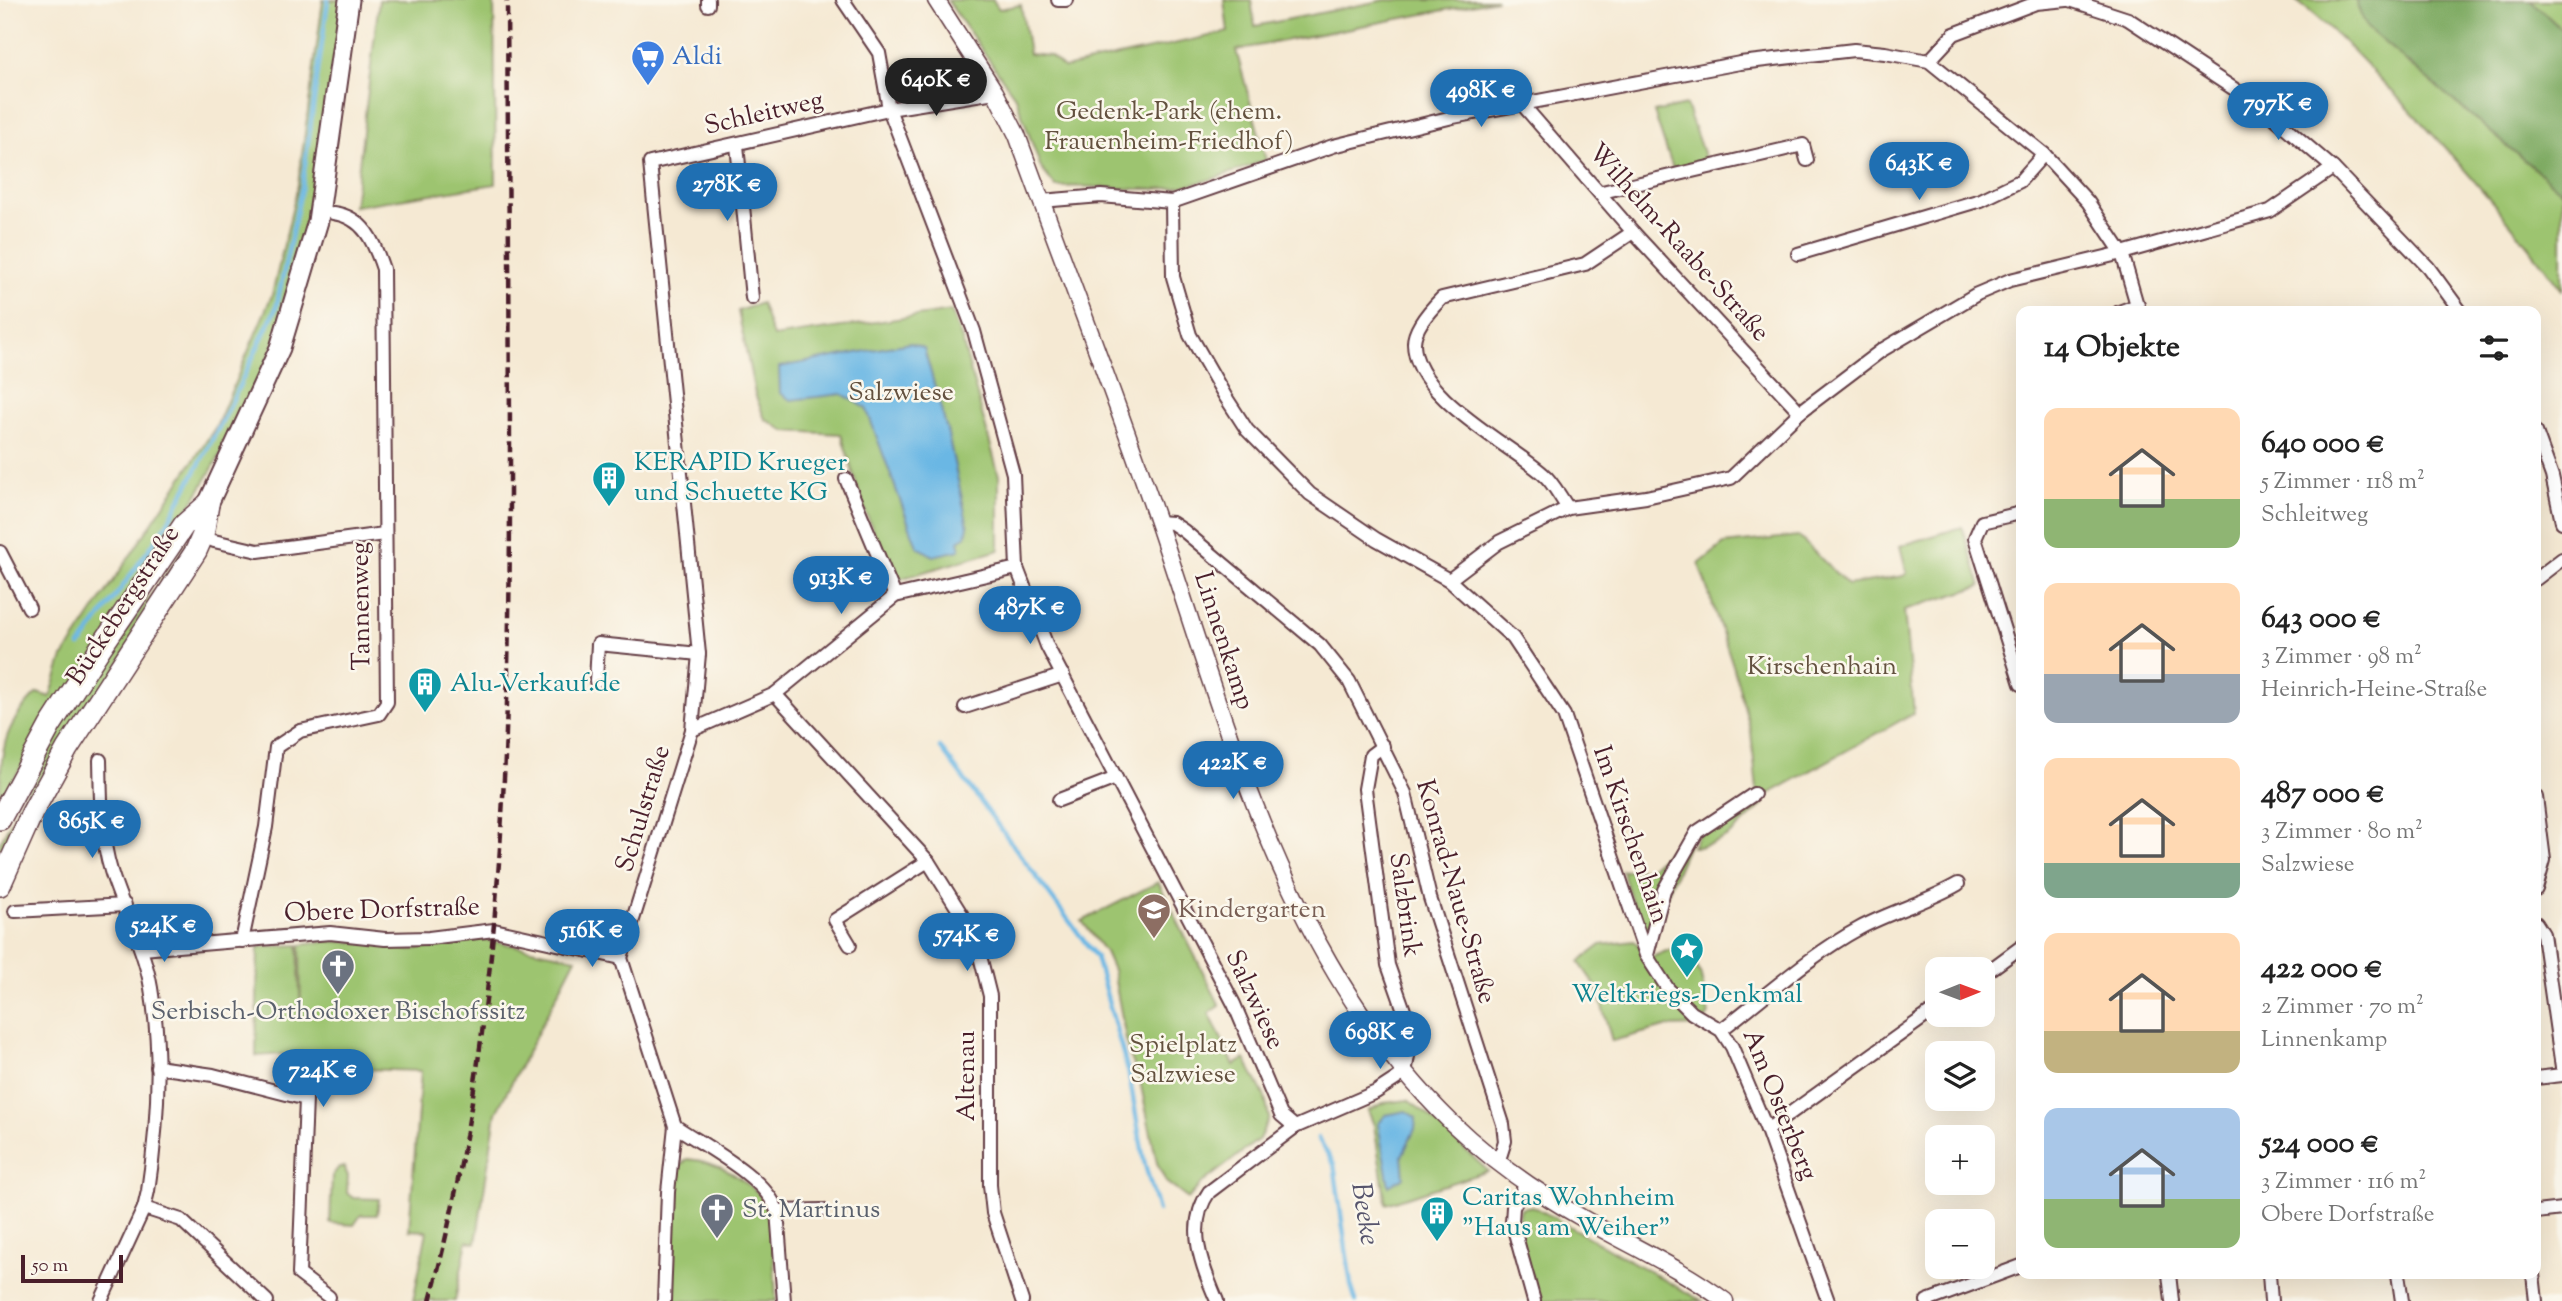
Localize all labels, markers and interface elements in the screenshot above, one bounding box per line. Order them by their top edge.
supermarket icon: Aldi [629,38,667,87]
place label: Aldi [672,39,722,76]
pin: 640K € [879,58,993,118]
text: 640K € [901,64,971,97]
pin: 498K € [1424,69,1538,129]
text: 498K € [1446,75,1516,108]
street label: Schleitweg [701,82,827,146]
pin: 797K € [2221,82,2335,142]
text: 797K € [2243,88,2313,121]
park label: Gedenk-Park (ehem. Frauenheim-Friedhof) [1045,94,1293,161]
street label: Wilhelm-Raabe-Straße [1579,136,1777,350]
pin: 643K € [1862,142,1976,202]
text: 643K € [1885,148,1953,181]
pin: 278K € [670,164,784,223]
text: 278K € [692,169,762,202]
text: 14 Objekte [2044,327,2180,370]
icon: filters [2475,329,2513,367]
park label: Salzwiese [848,375,954,412]
text: 640 000 € [2261,423,2385,466]
icon: home [2100,436,2184,520]
place label: KERAPID Krueger und Schuette KG [634,445,847,512]
building icon: KERAPID Krueger und Schuette KG [590,459,628,508]
text: 5 Zimmer · 118 m² [2261,466,2425,499]
text: Schleitweg [2261,499,2368,532]
street label: Bückebergstraße [58,519,190,693]
street label: Tannenweg [342,541,382,671]
pin: 913K € [784,556,898,616]
text: 913K € [809,562,873,595]
street label: Linnenkamp [1183,567,1263,715]
pin: 487K € [973,586,1087,646]
text: 487K € [995,592,1065,625]
text: 643 000 € [2261,598,2381,641]
icon: home [2100,611,2184,695]
text: 3 Zimmer · 98 m² [2261,641,2422,674]
park label: Kirschenhain [1747,649,1897,686]
building icon: Alu-Verkauf.de [406,665,444,714]
place label: Alu-Verkauf.de [450,666,621,703]
text: Heinrich-Heine-Straße [2261,674,2487,707]
street label: Schulstraße [607,741,681,877]
street label: Im Kirschenhain [1582,741,1678,929]
pin: 422K € [1176,742,1290,801]
text: 422K € [1199,747,1267,780]
text: 487 000 € [2261,773,2385,816]
street label: Konrad-Naue-Straße [1405,776,1505,1008]
icon: home [2100,786,2184,870]
pin: 865K € [35,800,149,860]
text: 865K € [59,806,125,839]
text: 3 Zimmer · 80 m² [2261,816,2423,849]
text: Salzwiese [2261,849,2355,882]
street label: Salzbrink [1378,850,1430,960]
street label: Obere Dorfstraße [283,889,481,933]
school or university icon: Kindergarten [1135,891,1173,940]
place label: Kindergarten [1178,892,1326,929]
pin: 524K € [107,904,221,964]
pin: 516K € [535,909,649,969]
text: 524K € [131,910,197,943]
pin: 574K € [910,914,1024,973]
text: 516K € [561,915,623,948]
text: 574K € [934,919,1000,952]
place icon: Weltkriegs-Denkmal [1668,930,1706,979]
street label: Salzwiese [1215,944,1293,1056]
church icon: Serbisch-Orthodoxer Bischofssitz [319,947,357,996]
text: 422 000 € [2261,948,2383,991]
north arrow [1925,957,1995,1027]
map controls [1925,957,1995,1279]
icon: home [2100,961,2184,1045]
place label: Weltkriegs-Denkmal [1571,977,1803,1014]
text: 2 Zimmer · 70 m² [2261,991,2424,1024]
place label: Serbisch-Orthodoxer Bischofssitz [151,994,525,1031]
pin: 698K € [1323,1012,1437,1071]
text: 698K € [1345,1017,1415,1050]
street label: Am Osterberg [1732,1024,1826,1186]
text: Linnenkamp [2261,1024,2387,1057]
park label: Spielplatz Salzwiese [1129,1027,1237,1094]
street label: Altenau [949,1030,986,1122]
button: layers [1925,1041,1995,1111]
pin: 724K € [266,1050,380,1109]
text: 724K € [288,1055,358,1088]
text: 524 000 € [2261,1123,2379,1166]
button: + [1925,1125,1995,1195]
icon: home [2100,1136,2184,1220]
text: 3 Zimmer · 116 m² [2261,1166,2426,1199]
water label: Beeke [1339,1180,1389,1248]
place label: Caritas Wohnheim "Haus am Weiher" [1462,1180,1675,1247]
church icon: St. Martinus [698,1191,736,1240]
place label: St. Martinus [742,1192,880,1229]
building icon: Caritas Wohnheim "Haus am Weiher" [1418,1194,1456,1243]
text: Obere Dorfstraße [2261,1199,2435,1232]
button: − [1925,1209,1995,1279]
scale bar [21,1252,122,1284]
text: 50 m [32,1253,68,1280]

